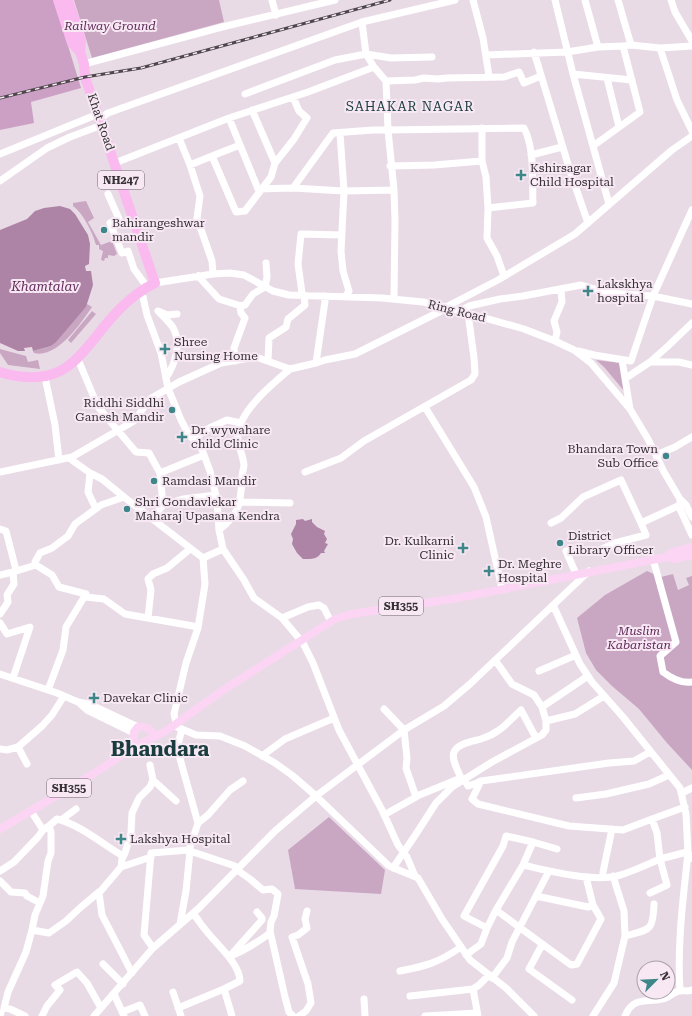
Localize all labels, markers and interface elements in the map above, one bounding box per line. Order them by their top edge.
park label: Railway Ground [63,19,156,33]
street label: Khat Road [85,91,117,153]
district label: SAHAKAR NAGAR [346,99,474,114]
place label: Kshirsagar Child Hospital [530,161,614,189]
marker: Kshirsagar Child Hospital [515,169,527,181]
road number: NH247 [98,171,144,189]
place label: Bahirangeshwar mandir [112,216,205,244]
marker: Bahirangeshwar mandir [99,225,109,235]
place label: Lakskhya hospital [597,277,653,305]
water label: Khamtalav [10,279,79,294]
marker: Lakskhya hospital [582,285,594,297]
street label: Ring Road [427,297,488,325]
place label: Shree Nursing Home [174,335,258,363]
marker: Shree Nursing Home [159,343,171,355]
place label: Riddhi Siddhi Ganesh Mandir [75,396,164,424]
marker: Riddhi Siddhi Ganesh Mandir [167,405,177,415]
place label: Dr. wywahare child Clinic [191,423,271,451]
marker: Dr. wywahare child Clinic [176,431,188,443]
place label: Bhandara Town Sub Office [567,442,658,470]
marker: Bhandara Town Sub Office [661,451,671,461]
place label: Ramdasi Mandir [162,474,257,488]
marker: Ramdasi Mandir [149,476,159,486]
place label: Shri Gondavlekar Maharaj Upasana Kendra [135,495,280,523]
marker: Shri Gondavlekar Maharaj Upasana Kendra [122,504,132,514]
place label: District Library Officer [568,529,653,557]
place label: Dr. Kulkarni Clinic [384,534,454,562]
marker: District Library Officer [555,538,565,548]
marker: Dr. Kulkarni Clinic [457,542,469,554]
place label: Dr. Meghre Hospital [498,557,562,585]
marker: Dr. Meghre Hospital [483,565,495,577]
road number: SH355 [379,597,423,615]
park label: Muslim Kabaristan [606,624,671,652]
place label: Davekar Clinic [103,691,188,705]
marker: Davekar Clinic [88,692,100,704]
district label: Bhandara [111,737,210,761]
road number: SH355 [47,779,91,797]
place label: Lakshya Hospital [130,832,231,846]
marker: Lakshya Hospital [115,833,127,845]
north arrow [636,960,676,1000]
text: N [657,970,673,983]

